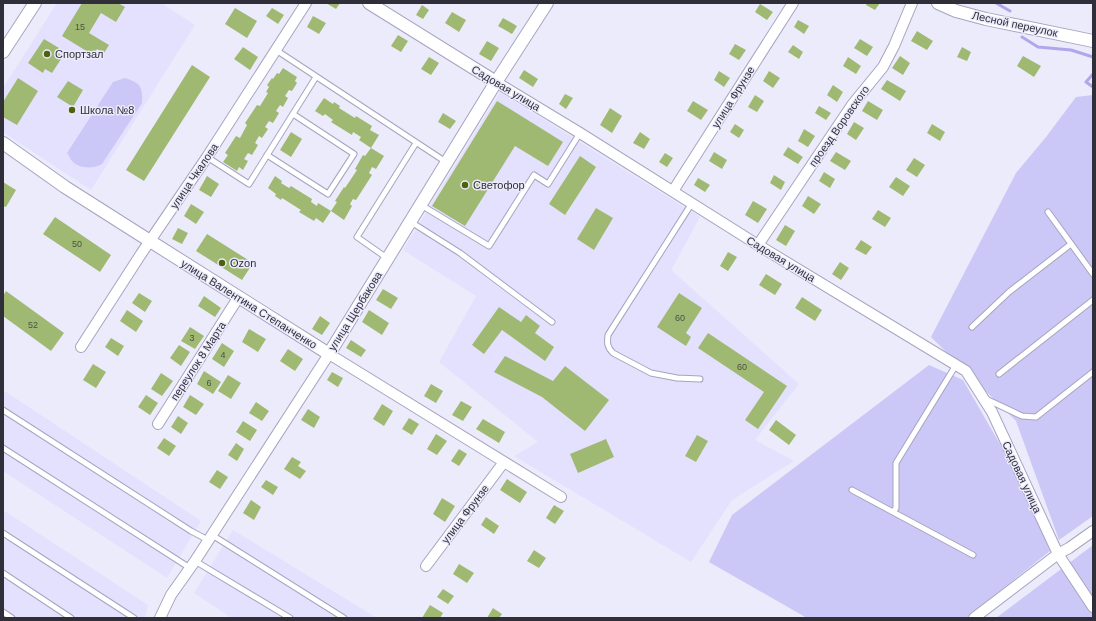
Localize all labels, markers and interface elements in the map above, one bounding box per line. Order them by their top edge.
street label: Лесной переулок [971,9,1059,39]
house number: 15 [75,22,85,32]
place label: Спортзал [55,48,104,60]
marker: Спортзал [42,49,52,59]
street label: Садовая улица [470,63,543,114]
street label: улица Фрунзе [709,64,757,130]
street label: проезд Воровского [806,83,872,169]
place label: Школа №8 [80,104,134,116]
marker: Школа №8 [67,105,77,115]
street label: улица Чкалова [168,140,221,211]
place label: Светофор [473,179,525,191]
marker: Светофор [460,180,470,190]
street label: Садовая улица [745,234,818,285]
house number: 50 [72,239,82,249]
street label: улица Валентина Степанченко [179,257,319,351]
place label: Ozon [230,257,256,269]
marker: Ozon [217,258,227,268]
street label: улица Щербакова [326,269,385,353]
house number: 60 [675,313,685,323]
street label: переулок 8 Марта [168,319,228,403]
house number: 52 [28,320,38,330]
house number: 3 [189,333,195,343]
house number: 4 [220,350,226,360]
house number: 60 [737,362,747,372]
house number: 6 [206,378,212,388]
street label: Садовая улица [1000,439,1044,516]
street label: улица Фрунзе [439,482,491,546]

